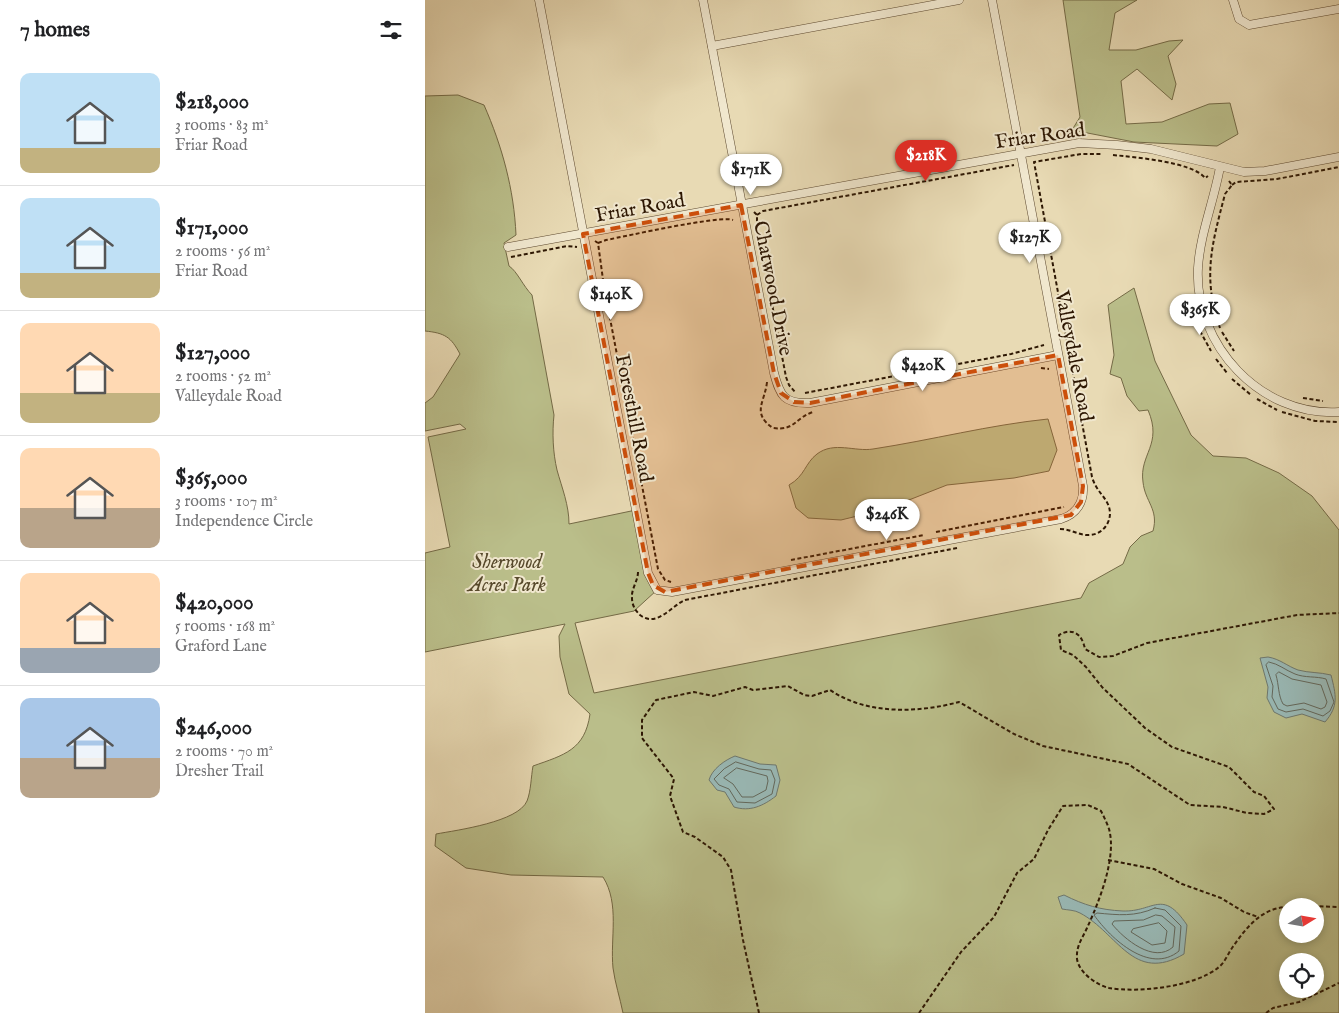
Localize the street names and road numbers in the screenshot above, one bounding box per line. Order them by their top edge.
street label: Friar Road [994,118,1087,155]
street label: Friar Road [593,188,687,229]
street label: Chatwood Drive [747,219,798,358]
street label: Valleydale Road [1048,287,1099,424]
street label: Foresthill Road [609,352,658,485]

